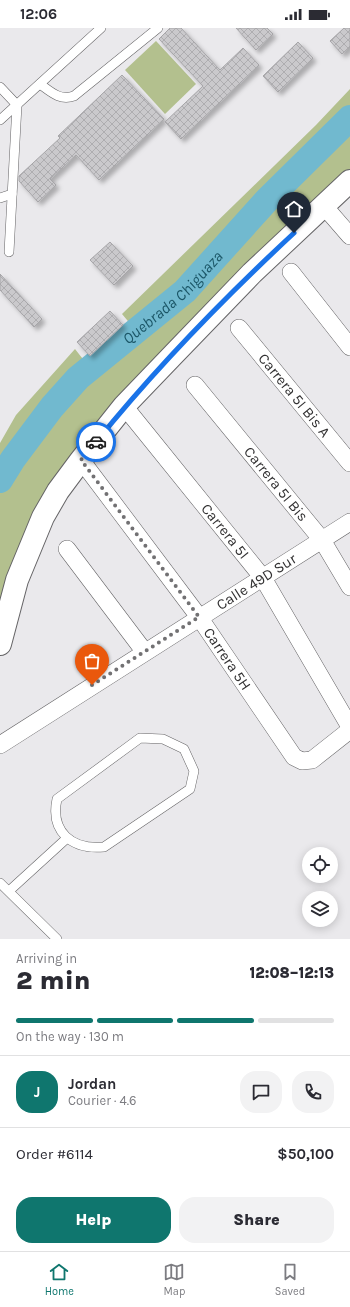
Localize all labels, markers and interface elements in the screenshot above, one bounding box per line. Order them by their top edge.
text: 12:06 [20,5,57,23]
pin [277,192,311,233]
icon: home [283,198,305,220]
water label: Quebrada Chiguaza [118,247,226,348]
street label: Carrera 5I Bis A [254,350,334,441]
courier [76,422,116,462]
icon: car [85,431,107,453]
street label: Carrera 5I Bis [240,443,312,525]
street label: Carrera 5I [197,500,253,563]
street label: Calle 49D Sur [213,549,300,614]
street label: Carrera 5H [200,624,255,694]
pin [75,644,109,685]
icon: bag [81,650,103,672]
map controls [302,847,338,927]
button: locate [302,847,338,883]
button: layers [302,891,338,927]
text: Arriving in [16,951,77,966]
text: 12:08–12:13 [250,964,334,982]
text: 2 min [16,965,91,996]
text: On the way · 130 m [16,1029,124,1044]
button: chat [240,1071,282,1113]
button: phone [292,1071,334,1113]
text: Jordan [68,1075,116,1093]
text: J [34,1083,40,1101]
text: Courier · 4.6 [68,1093,136,1108]
text: Order #6114 [16,1145,93,1163]
text: $50,100 [277,1145,334,1163]
button: Help [16,1197,171,1243]
button: Share [179,1197,334,1243]
tab: Home [45,1261,74,1298]
tab: Map [163,1261,185,1298]
tab: Saved [275,1261,305,1298]

